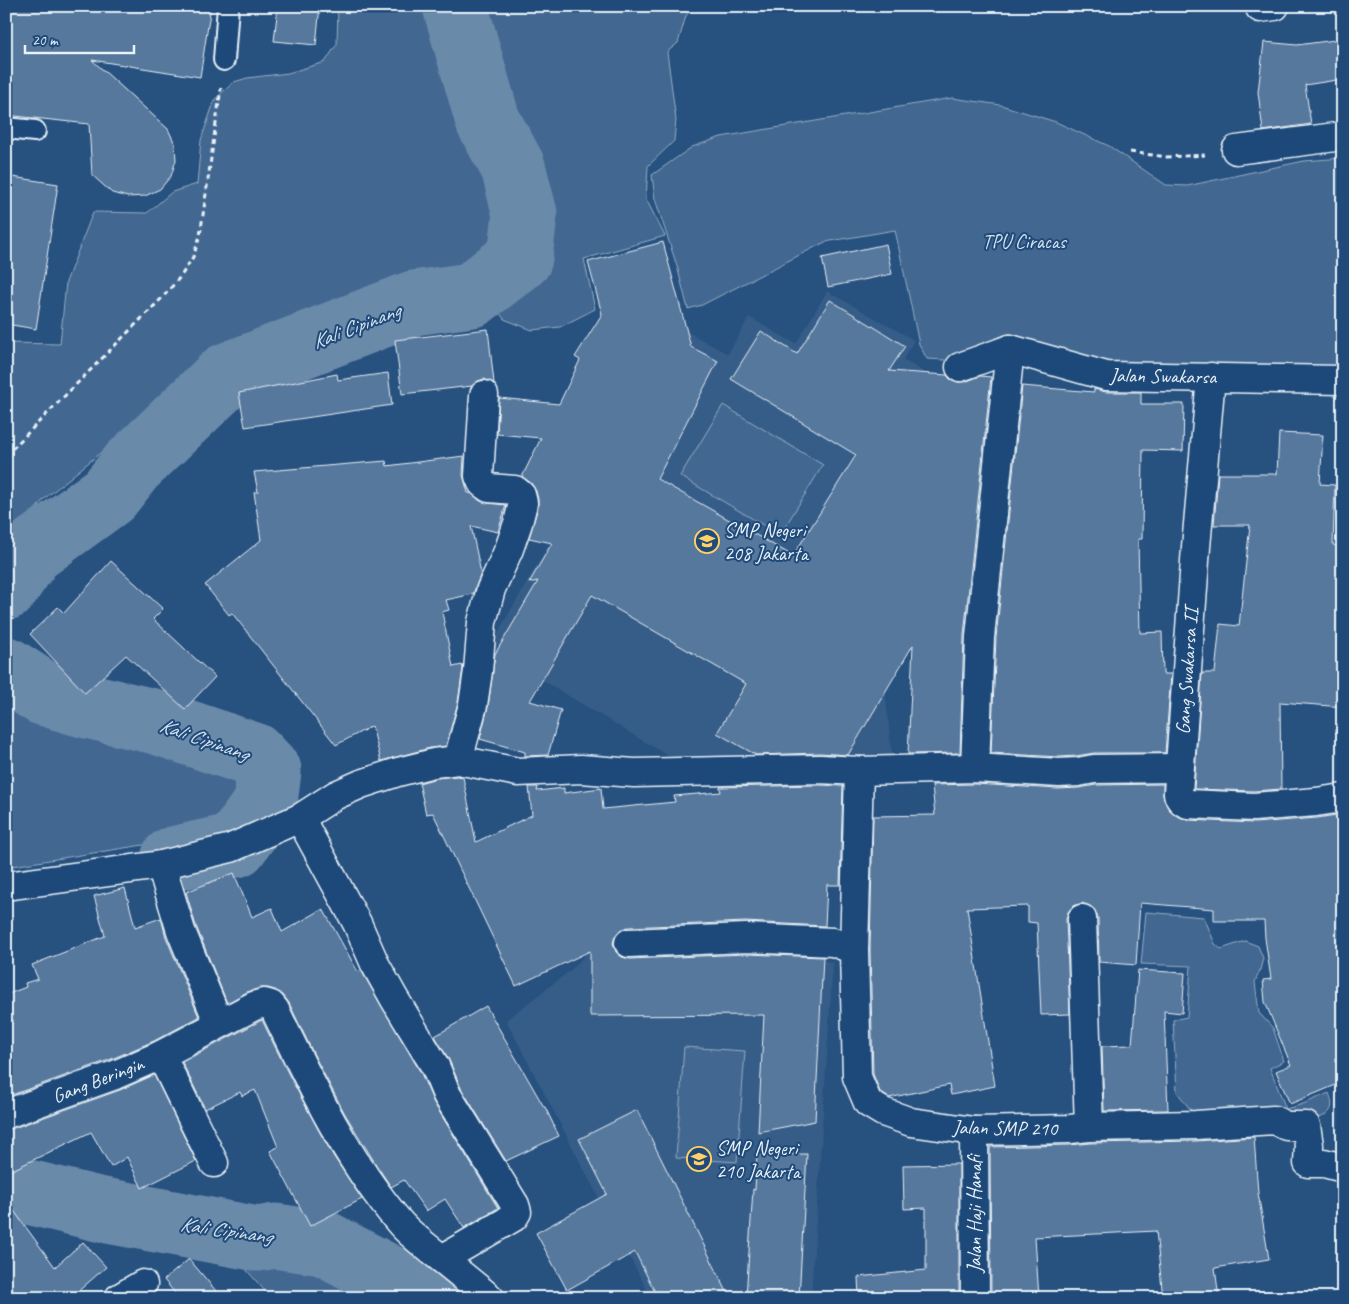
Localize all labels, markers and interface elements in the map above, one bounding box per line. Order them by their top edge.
scale bar [25,22,134,54]
text: 20 m [32,31,59,50]
park label: TPU Ciracas [982,229,1068,254]
water label: Kali Cipinang [308,296,407,355]
street label: Jalan Swakarsa [1109,363,1218,389]
place label: SMP Negeri 208 Jakarta [724,518,810,566]
school or university icon: SMP Negeri 208 Jakarta [694,528,720,554]
street label: Gang Swakarsa II [1170,603,1204,735]
water label: Kali Cipinang [156,712,255,767]
street label: Gang Beringin [49,1051,148,1109]
street label: Jalan SMP 210 [951,1115,1060,1141]
place label: SMP Negeri 210 Jakarta [716,1136,802,1184]
school or university icon: SMP Negeri 210 Jakarta [686,1146,712,1172]
street label: Jalan Haji Hanafi [962,1153,987,1274]
water label: Kali Cipinang [179,1211,277,1250]

